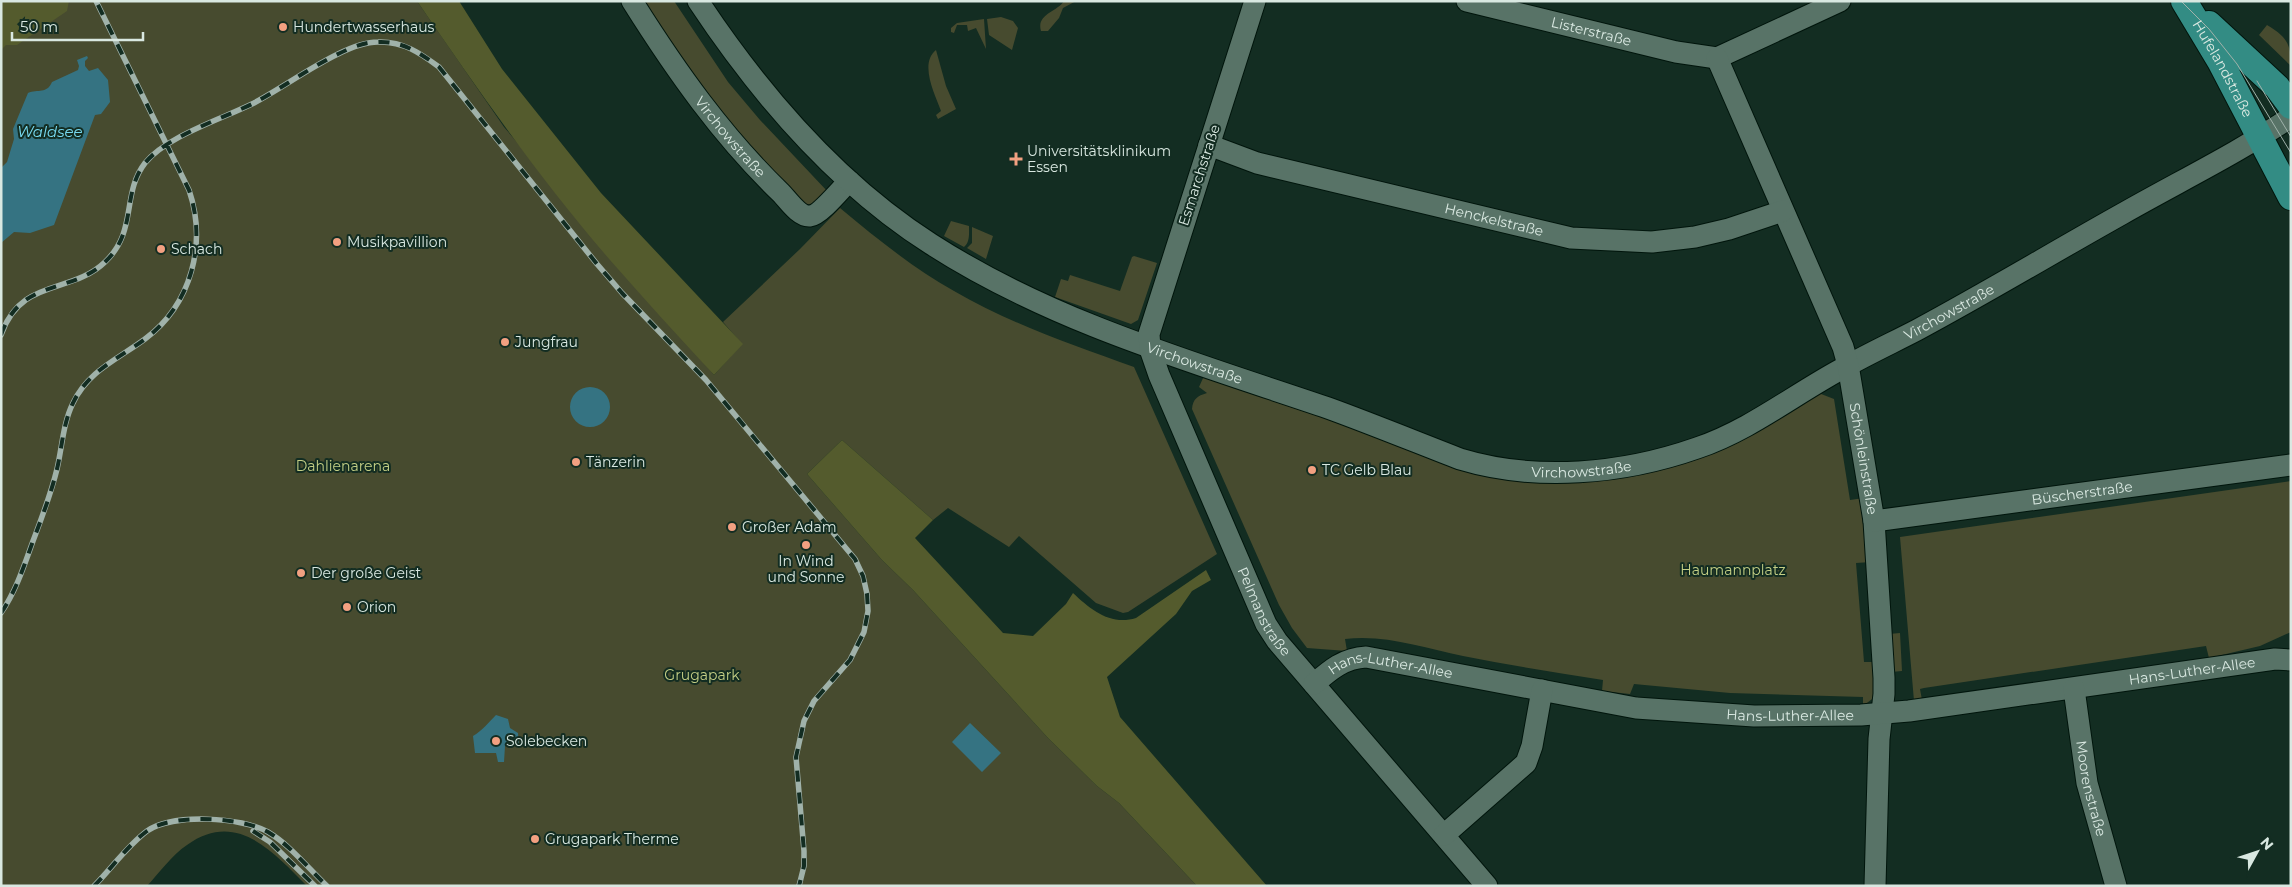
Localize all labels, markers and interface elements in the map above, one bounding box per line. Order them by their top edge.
scale bar [12,10,144,42]
street label: Listerstraße [1549,13,1633,50]
text: 50 m [20,17,58,36]
street label: Hufelandstraße [2188,17,2257,120]
place label: Hundertwasserhaus [293,18,435,36]
marker: Hundertwasserhaus [277,21,289,33]
street label: Virchowstraße [691,93,770,181]
water label: Waldsee [17,122,83,141]
street label: Esmarchstraße [1174,122,1224,228]
place label: Universitätsklinikum Essen [1027,142,1171,176]
marker: Universitätsklinikum Essen [1009,152,1023,166]
street label: Henckelstraße [1443,199,1545,240]
place label: Musikpavillion [347,233,447,251]
marker: Musikpavillion [331,236,343,248]
place label: Schach [171,240,222,258]
marker: Schach [155,243,167,255]
street label: Virchowstraße [1901,280,1997,344]
place label: Jungfrau [514,333,578,351]
marker: Jungfrau [499,336,511,348]
street label: Virchowstraße [1144,338,1245,388]
street label: Schönleinstraße [1845,401,1882,516]
place label: Tänzerin [586,453,646,471]
marker: Tänzerin [570,456,582,468]
park label: Dahlienarena [296,457,390,475]
street label: Virchowstraße [1531,457,1633,482]
place label: TC Gelb Blau [1322,461,1412,479]
marker: TC Gelb Blau [1306,464,1318,476]
street label: Büscherstraße [2030,477,2134,509]
place label: Großer Adam [742,518,837,536]
marker: Großer Adam [726,521,738,533]
marker: In Wind und Sonne [800,539,812,551]
place label: In Wind und Sonne [768,552,844,586]
park label: Haumannplatz [1680,561,1786,579]
place label: Der große Geist [311,564,421,582]
street label: Pelmanstraße [1234,564,1295,660]
marker: Der große Geist [295,567,307,579]
place label: Orion [357,598,396,616]
marker: Orion [341,601,353,613]
text: Hans-Luther-Allee [1325,648,1454,682]
street label: Hans-Luther-Allee [2128,653,2257,689]
park label: Grugapark [664,666,740,684]
street label: Hans-Luther-Allee [1328,667,1456,683]
street label: Hans-Luther-Allee [1726,705,1854,725]
place label: Solebecken [506,732,587,750]
marker: Solebecken [490,735,502,747]
street label: Moorenstraße [2072,739,2111,838]
north arrow [2232,827,2282,877]
place label: Grugapark Therme [545,830,679,848]
marker: Grugapark Therme [529,833,541,845]
text: N [2256,834,2277,854]

